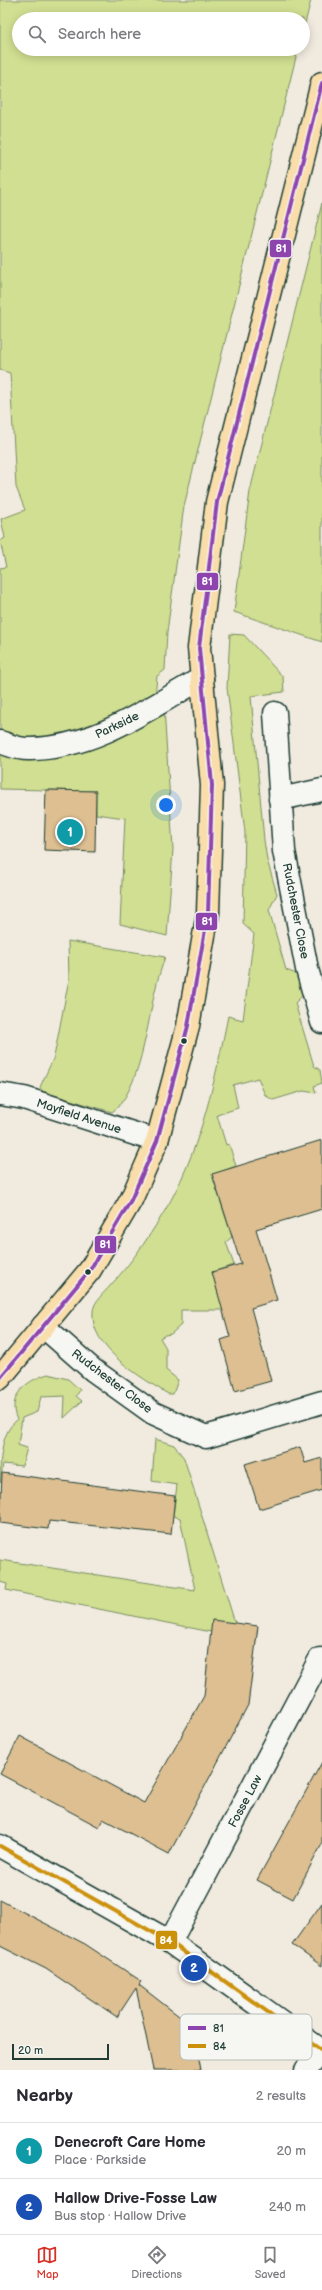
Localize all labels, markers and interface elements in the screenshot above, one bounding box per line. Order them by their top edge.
search box [12,12,310,56]
icon: search [26,23,48,45]
text: Search here [58,25,141,44]
line badge: 81 [269,239,292,258]
text: 81 [275,242,287,255]
line badge: 81 [196,572,219,591]
text: 81 [201,575,213,588]
street label: Parkside [93,708,142,742]
your location [156,795,176,815]
pin: 1 [57,817,83,847]
street label: Rudchester Close [279,862,312,960]
line badge: 81 [195,912,218,931]
text: 81 [201,915,213,928]
unlabelled marker [179,1036,189,1046]
street label: Mayfield Avenue [34,1096,123,1137]
line badge: 81 [94,1235,117,1254]
text: 81 [99,1238,111,1251]
unlabelled marker [83,1267,93,1277]
street label: Rudchester Close [68,1346,155,1417]
street label: Fosse Law [225,1772,265,1830]
line badge: 84 [155,1930,178,1950]
text: 84 [159,1934,173,1947]
pin: 2 [181,1953,207,1983]
legend [180,2014,312,2060]
text: 81 [213,2022,224,2035]
text: 84 [213,2040,226,2053]
scale bar [12,2042,109,2061]
text: 20 m [18,2044,43,2057]
text: Nearby [16,2086,73,2106]
text: 2 results [256,2088,306,2104]
text: Denecroft Care Home [54,2133,206,2152]
text: 1 [26,2143,32,2159]
text: 20 m [276,2143,306,2159]
text: Place · Parkside [54,2152,146,2168]
text: Hallow Drive-Fosse Law [54,2189,217,2208]
text: 2 [25,2199,33,2215]
text: 240 m [269,2199,306,2215]
text: Bus stop · Hallow Drive [54,2208,186,2224]
tab: Map [36,2244,59,2281]
tab: Directions [131,2244,182,2281]
tab: Saved [255,2244,286,2281]

